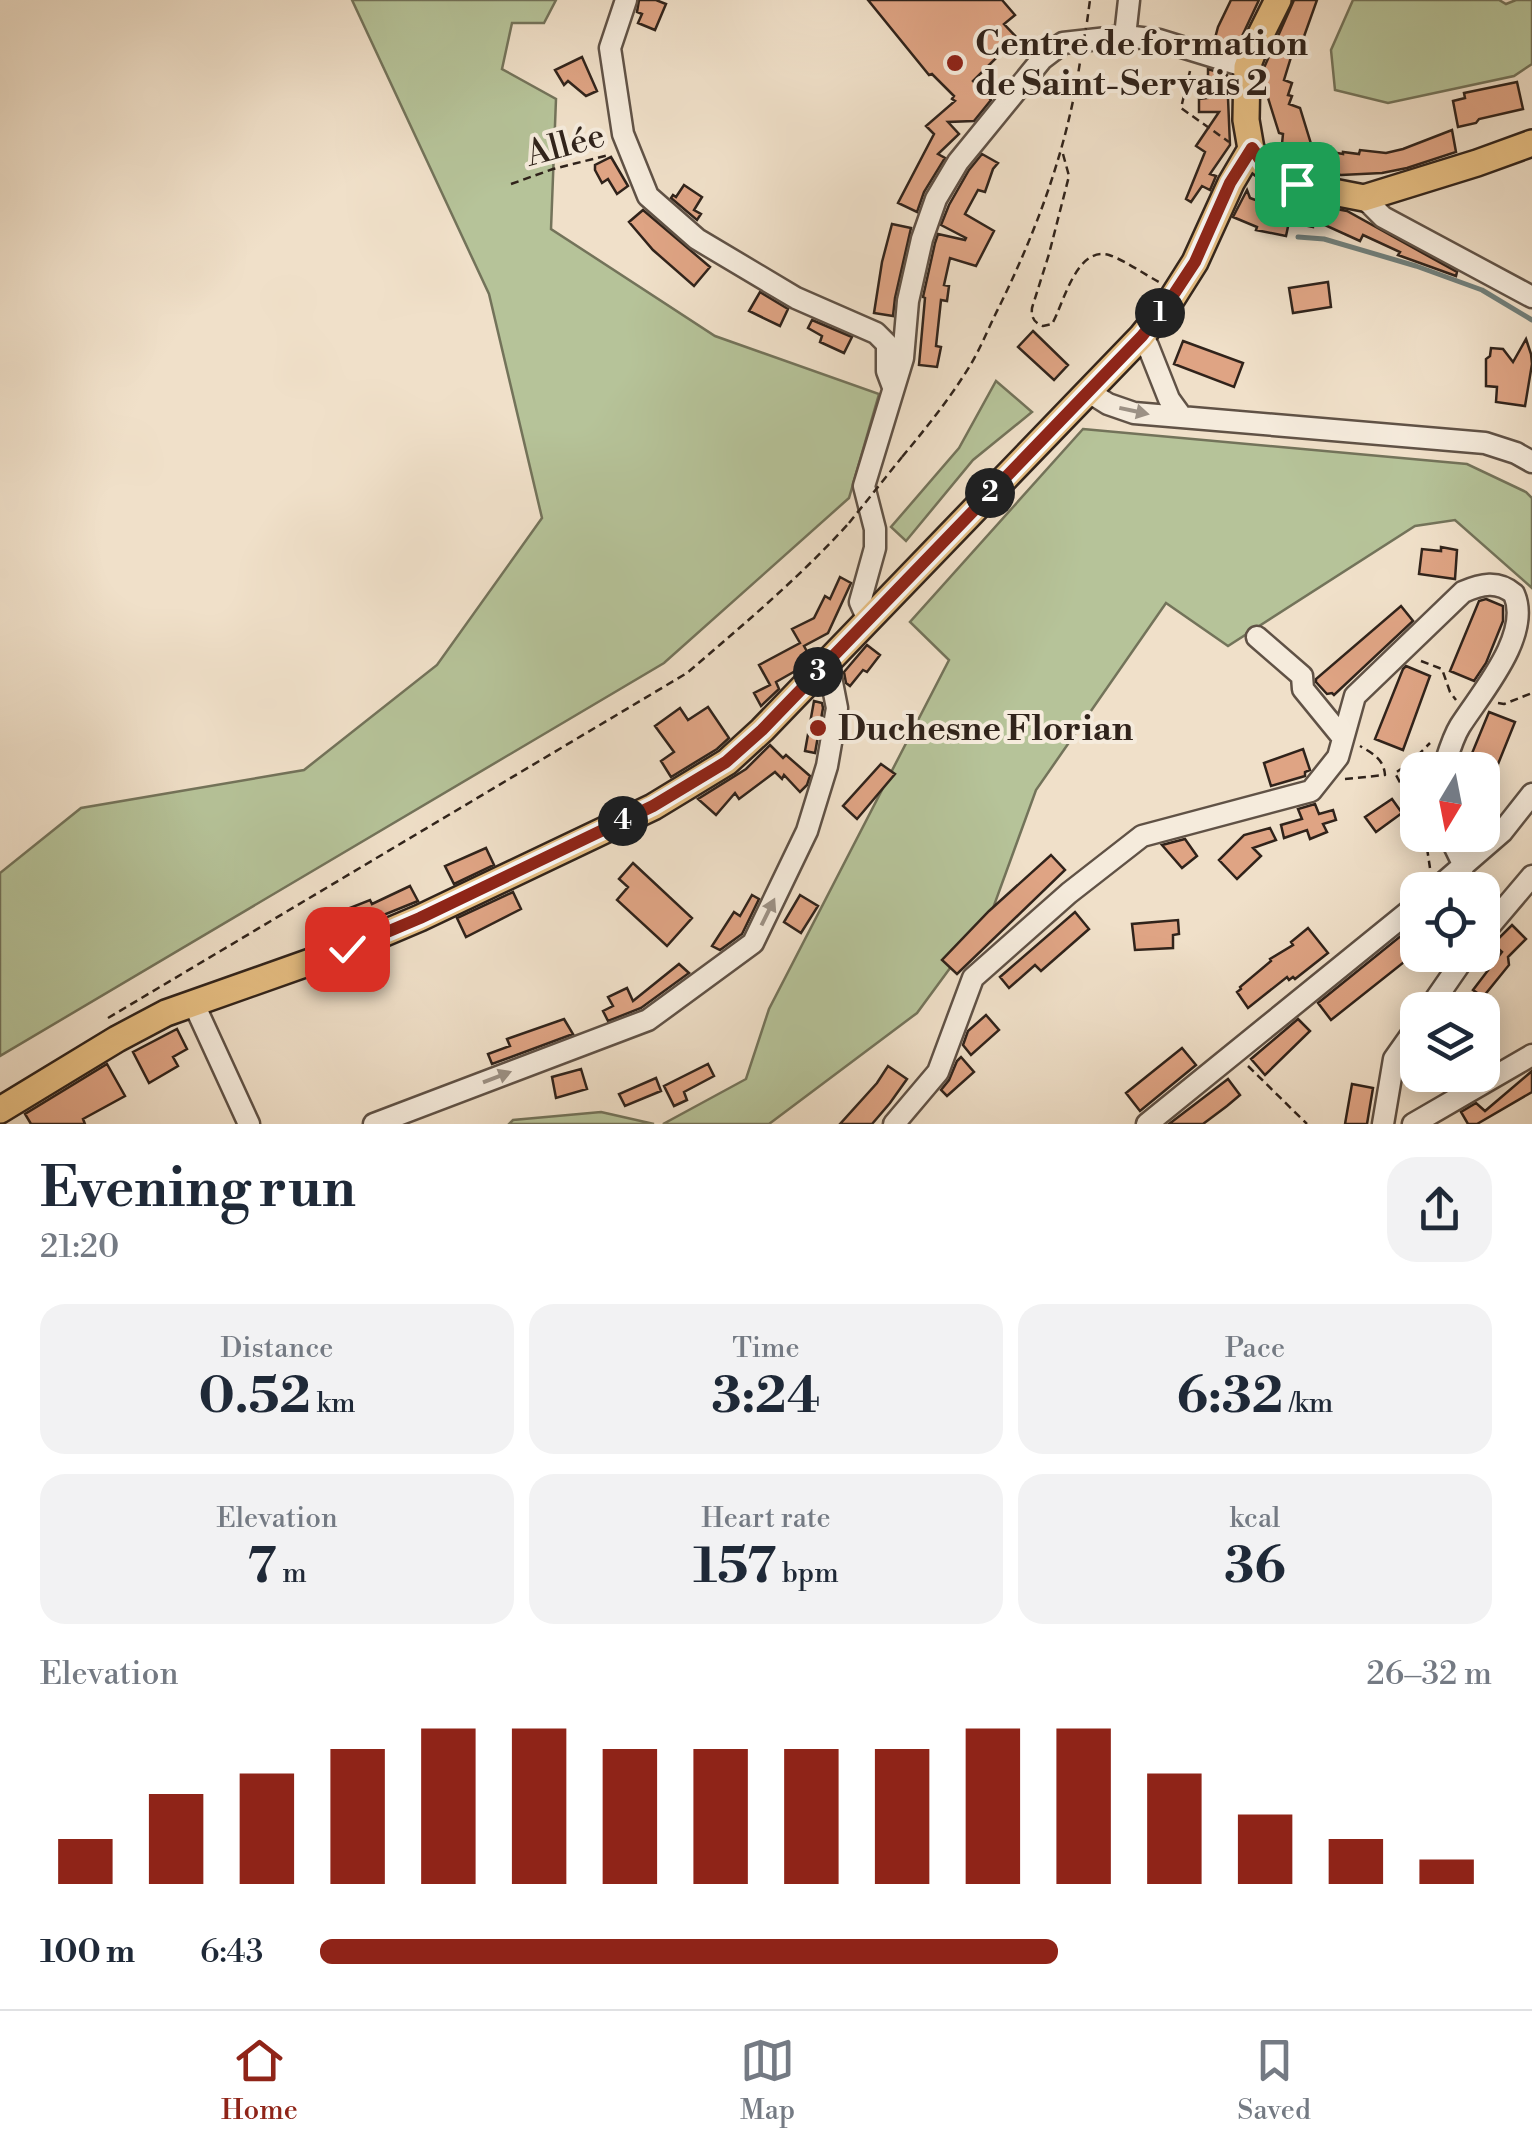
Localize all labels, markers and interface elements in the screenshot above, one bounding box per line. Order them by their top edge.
place label: Centre de formation de Saint-Servais 2 [975,23,1309,106]
marker: Centre de formation de Saint-Servais 2 [944,52,966,74]
street label: Allée [520,114,610,177]
pin [1255,142,1340,227]
icon: arrive [1270,157,1325,212]
pin: 1 [1135,288,1185,338]
text: 1 [1153,295,1167,330]
one-way arrow [1119,403,1150,419]
pin: 2 [965,468,1015,518]
text: 2 [981,475,999,510]
pin: 3 [793,647,843,697]
text: 3 [810,654,826,689]
place label: Duchesne Florian [838,708,1134,751]
marker: Duchesne Florian [807,717,829,739]
north arrow [1400,752,1500,852]
map controls [1400,752,1500,1092]
pin: 4 [598,796,648,846]
text: 4 [614,803,632,838]
button: locate [1400,872,1500,972]
one-way arrow [759,897,776,926]
pin [305,907,390,992]
icon: check [320,922,375,977]
button: layers [1400,992,1500,1092]
one-way arrow [483,1069,513,1084]
text: Evening run [40,1155,356,1224]
button: share [1387,1157,1492,1262]
text: 21:20 [40,1227,119,1267]
text: Distance [221,1331,333,1366]
text: Time [732,1331,800,1366]
text: Pace [1225,1331,1285,1366]
text: 0.52 [198,1366,311,1428]
text: 3:24 [712,1366,820,1428]
text: 6:32 [1177,1366,1283,1428]
text: km [311,1386,356,1421]
text: /km [1283,1386,1333,1421]
text: Elevation [216,1501,338,1536]
text: Heart rate [701,1501,831,1536]
text: kcal [1230,1501,1280,1536]
text: 7 [247,1536,277,1598]
text: 157 [693,1536,776,1598]
text: 36 [1224,1536,1286,1598]
text: m [277,1556,307,1591]
text: bpm [776,1556,839,1591]
text: Elevation [40,1654,179,1694]
text: 26–32 m [1367,1654,1492,1694]
text: 100 m [40,1932,135,1972]
text: 6:43 [200,1932,263,1972]
tab: Home [221,2033,298,2128]
tab: Map [740,2033,795,2128]
tab: Saved [1237,2033,1311,2128]

